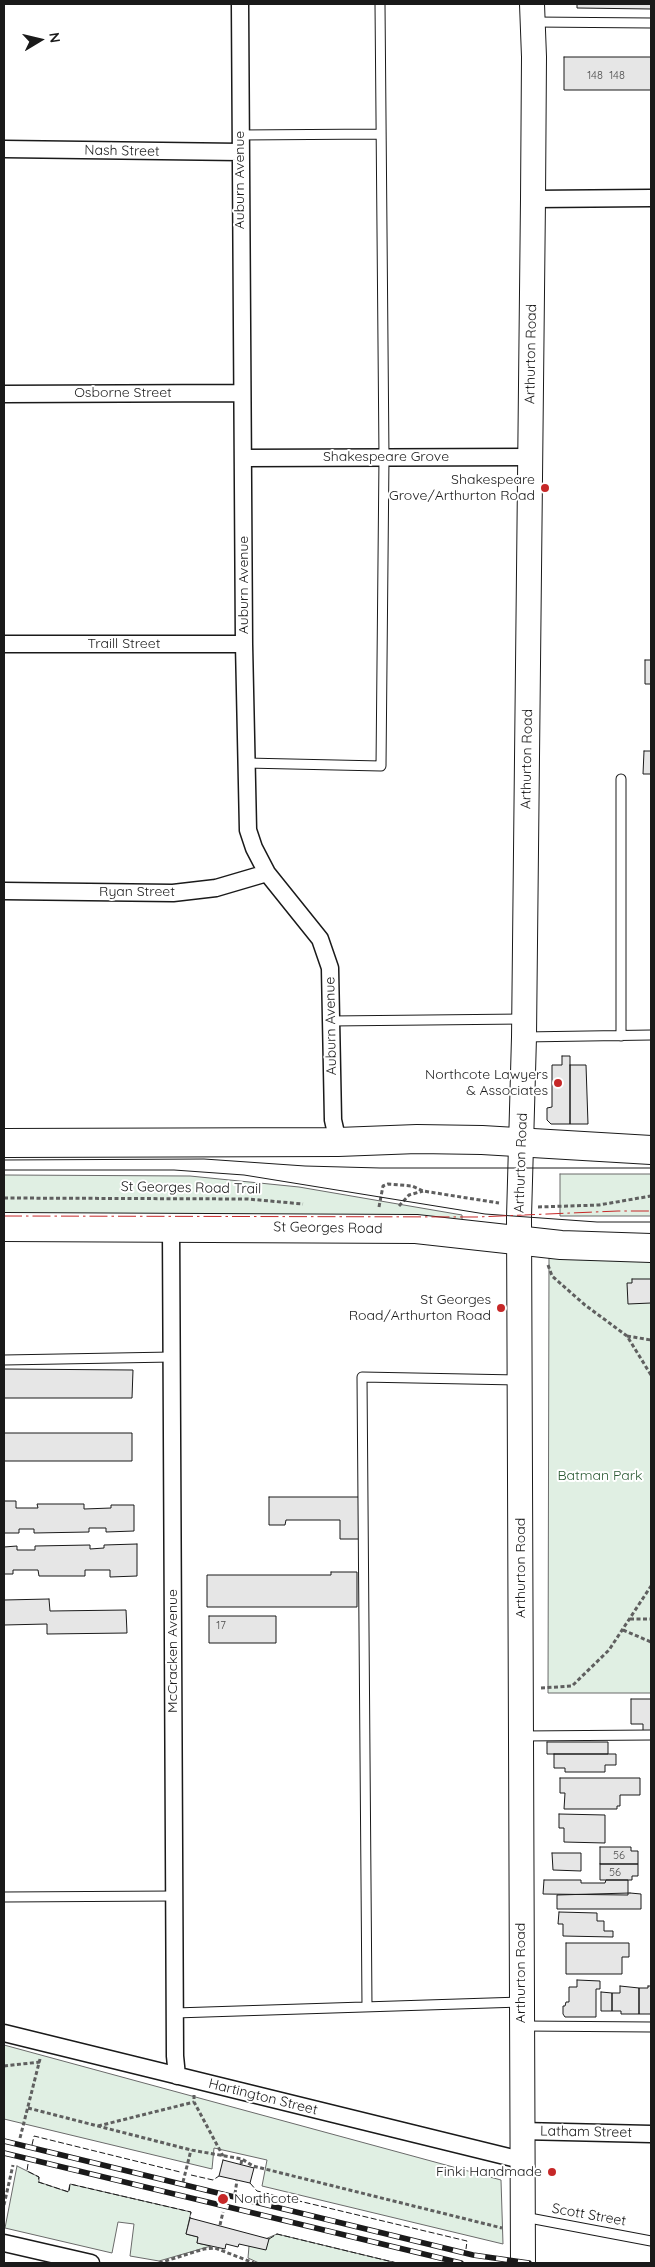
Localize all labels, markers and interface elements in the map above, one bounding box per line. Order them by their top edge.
north arrow [15,15,65,65]
text: N [45,31,65,44]
house number: 148 [587,69,603,83]
house number: 148 [609,69,625,83]
street label: Auburn Avenue [232,131,248,229]
street label: Nash Street [84,142,160,160]
street label: Arthurton Road [522,304,540,404]
street label: Osborne Street [74,385,172,401]
street label: Shakespeare Grove [323,449,449,465]
place label: Shakespeare Grove/Arthurton Road [389,472,535,504]
marker: Shakespeare Grove/Arthurton Road [539,482,551,494]
street label: Auburn Avenue [236,536,252,634]
street label: Traill Street [88,636,160,652]
street label: Arthurton Road [518,709,536,809]
street label: Ryan Street [99,884,175,900]
street label: Auburn Avenue [322,977,340,1075]
place label: Northcote Lawyers & Associates [425,1067,548,1100]
marker: Northcote Lawyers & Associates [552,1077,564,1089]
street label: Arthurton Road [511,1113,531,1213]
street label: St Georges Road Trail [121,1178,261,1198]
street label: St Georges Road [273,1219,383,1237]
place label: St Georges Road/Arthurton Road [349,1292,491,1324]
marker: St Georges Road/Arthurton Road [495,1302,507,1314]
park label: Batman Park [557,1468,643,1484]
street label: Arthurton Road [513,1518,529,1618]
street label: McCracken Avenue [165,1589,181,1713]
house number: 17 [216,1619,226,1633]
house number: 56 [613,1849,625,1863]
house number: 56 [609,1866,621,1880]
street label: Arthurton Road [513,1923,529,2023]
street label: Hartington Street [207,2075,319,2119]
street label: Latham Street [540,2123,632,2141]
place label: Finki Handmade [436,2164,542,2180]
marker: Finki Handmade [546,2166,558,2178]
place label: Northcote [234,2191,299,2207]
marker: Northcote [216,2192,230,2206]
street label: Scott Street [551,2200,627,2230]

